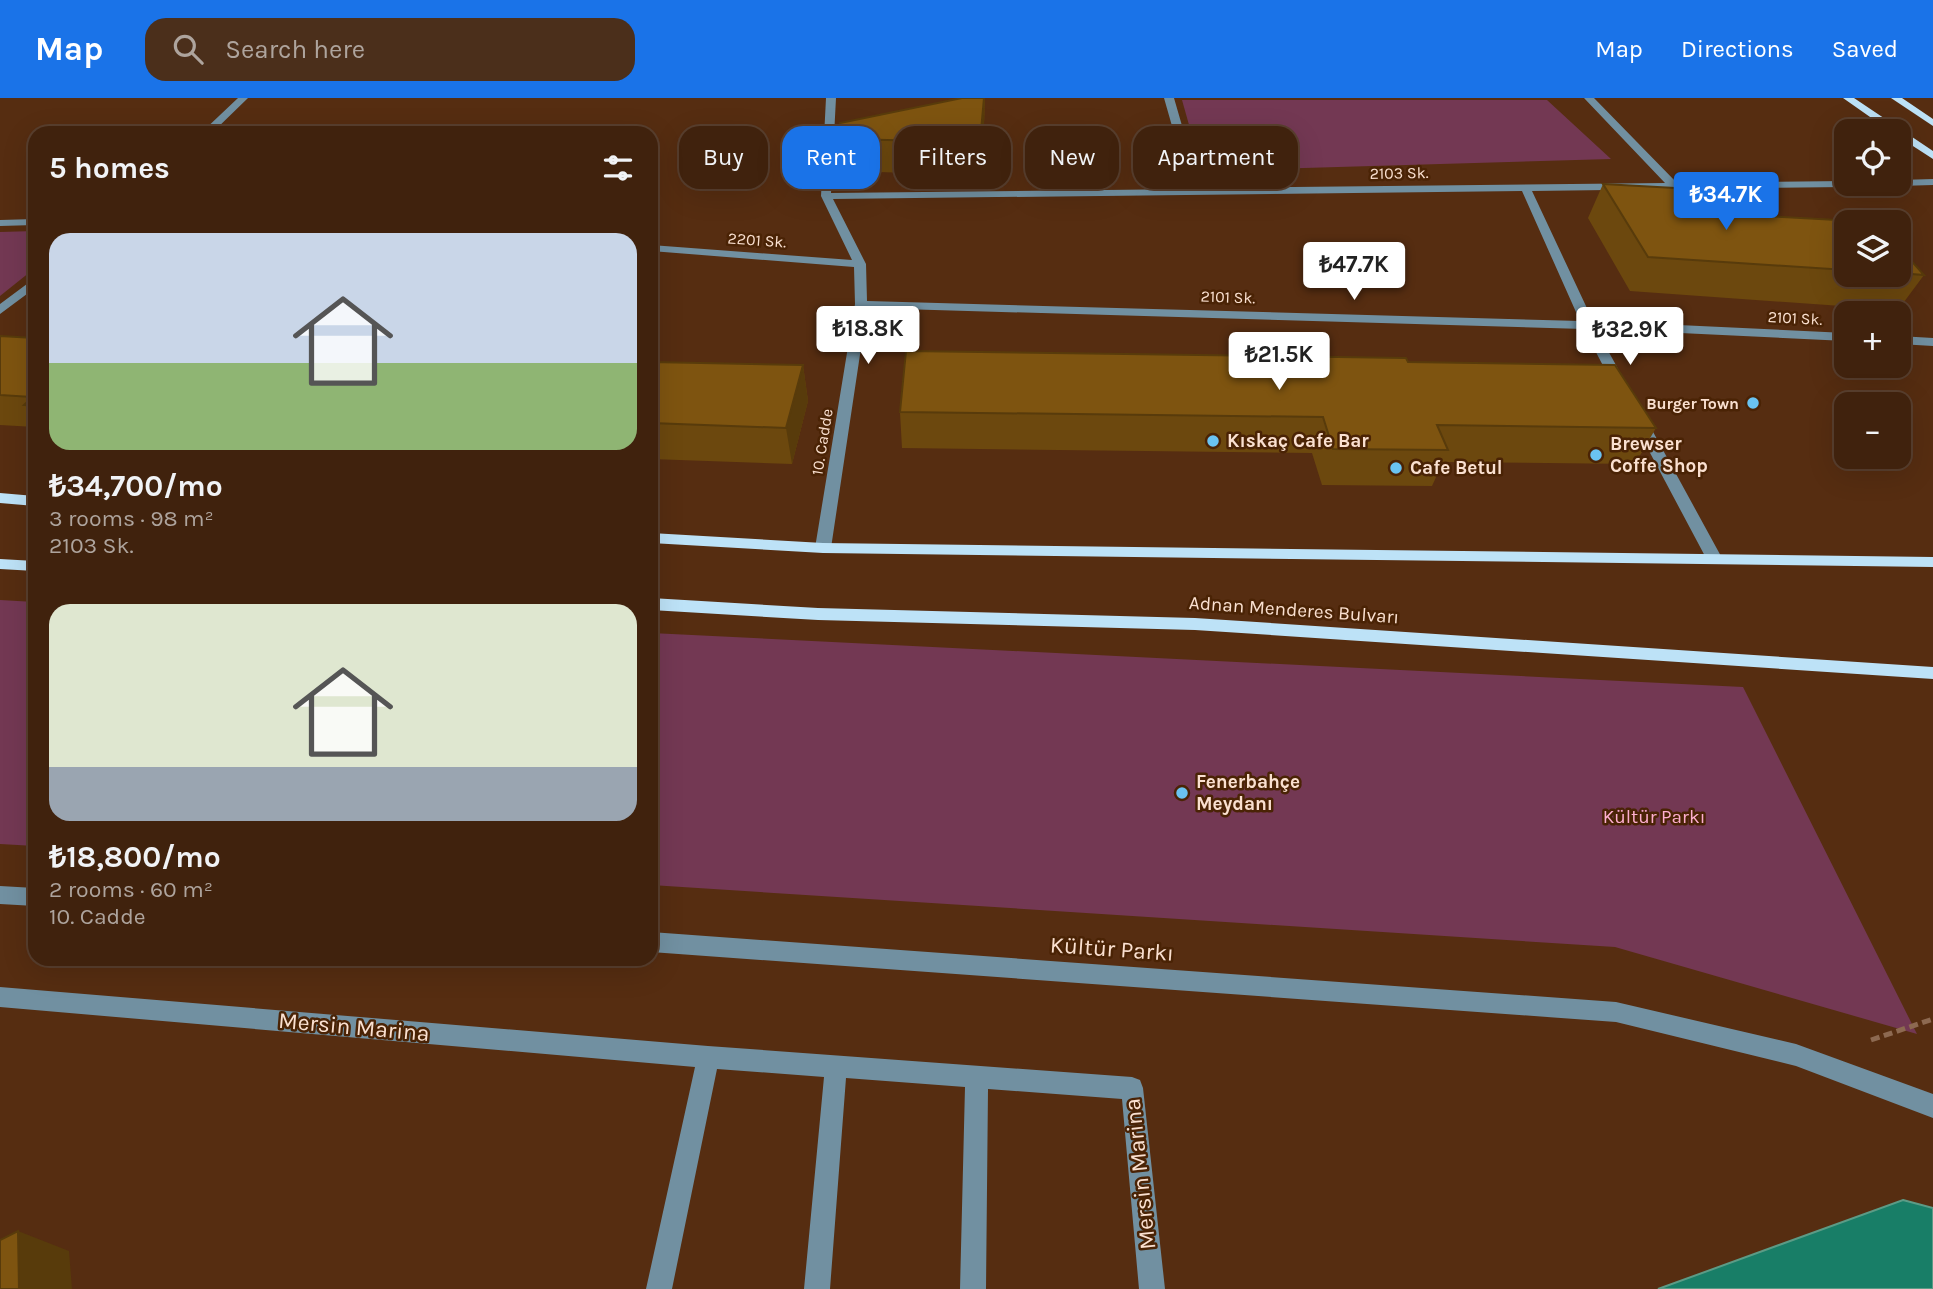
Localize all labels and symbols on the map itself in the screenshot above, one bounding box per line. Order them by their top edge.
street label: 2103 Sk. [1369,163,1429,183]
pin: ₺34.7K [1669,172,1783,232]
street label: 2201 Sk. [727,228,787,252]
pin: ₺47.7K [1297,242,1411,302]
street label: 2101 Sk. [1200,287,1256,307]
pin: ₺18.8K [811,306,925,366]
street label: 2101 Sk. [1767,307,1823,329]
pin: ₺32.9K [1573,308,1687,367]
pin: ₺21.5K [1222,332,1336,392]
place label: Burger Town [1646,394,1739,413]
marker: Burger Town [1745,395,1761,411]
street label: 10. Cadde [807,407,837,477]
place label: Kıskaç Cafe Bar [1227,430,1369,452]
marker: Kıskaç Cafe Bar [1205,433,1221,449]
place label: Brewser Coffe Shop [1610,433,1708,477]
marker: Brewser Coffe Shop [1588,447,1604,463]
place label: Cafe Betul [1410,457,1503,479]
marker: Cafe Betul [1388,460,1404,476]
street label: Adnan Menderes Bulvarı [1188,592,1400,628]
place label: Fenerbahçe Meydanı [1196,771,1300,815]
marker: Fenerbahçe Meydanı [1174,785,1190,801]
park label: Kültür Parkı [1603,806,1705,828]
street label: Kültür Parkı [1049,931,1175,967]
street label: Mersin Marina [277,1007,431,1047]
street label: Mersin Marina [1119,1097,1161,1251]

